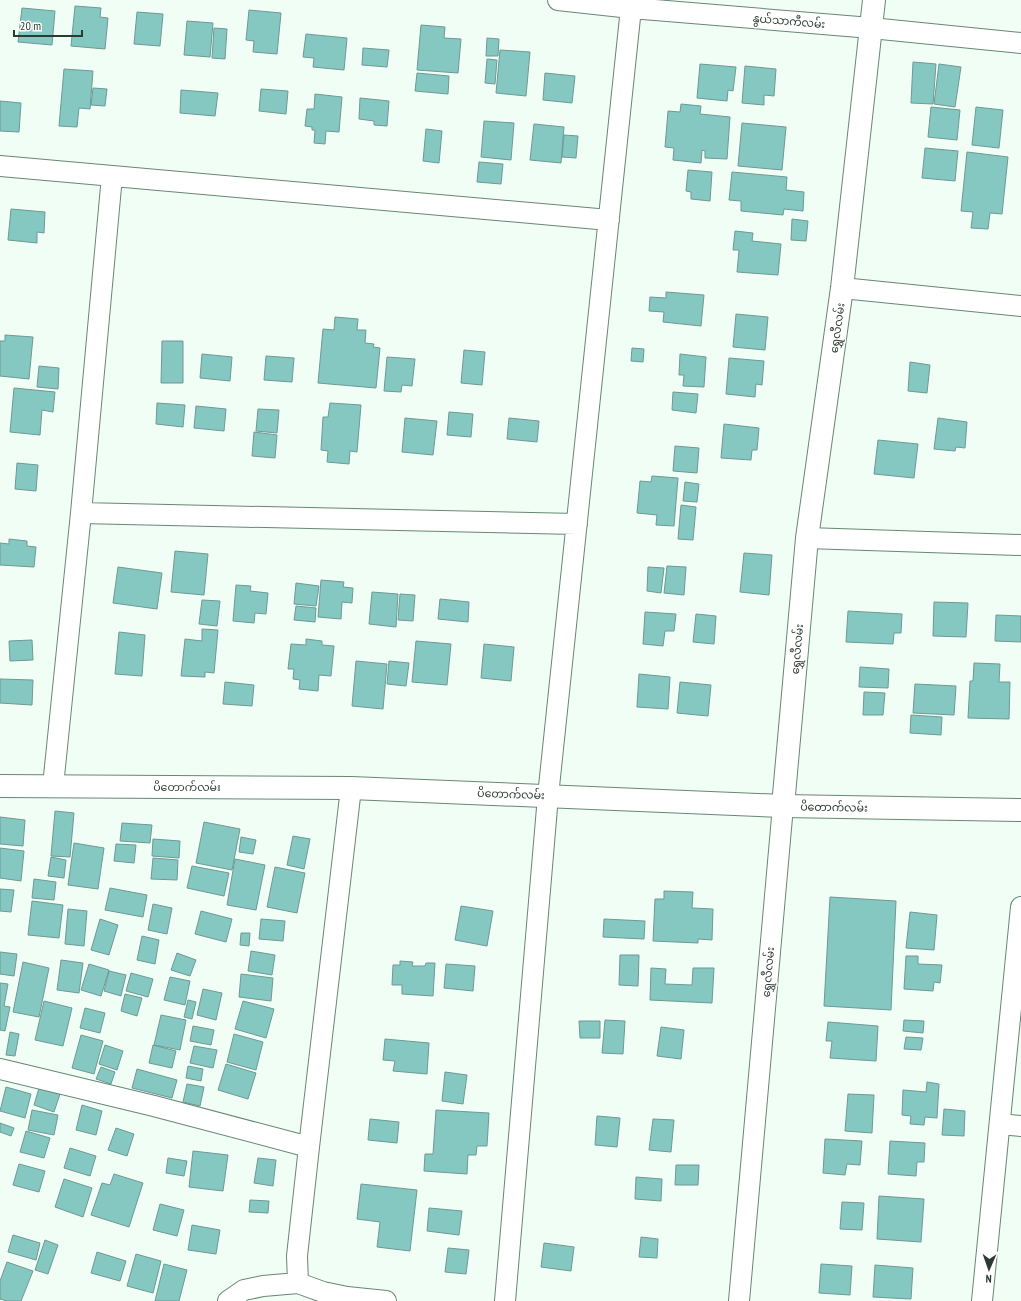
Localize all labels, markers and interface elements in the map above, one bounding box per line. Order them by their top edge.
street label: နွယ်သာကီလမ်း [752,11,826,33]
scale bar [14,12,82,38]
text: 20 m [20,18,41,33]
street label: ရွှေလီလမ်း [827,302,849,354]
street label: ရွှေလီလမ်း [788,623,808,675]
street label: ပိတောက်လမ်း [153,780,221,794]
street label: ပိတောက်လမ်း [477,786,545,802]
street label: ပိတောက်လမ်း [800,799,868,815]
street label: ရွှေလီလမ်း [759,946,779,998]
north arrow [969,1249,1009,1289]
text: N [985,1272,992,1286]

